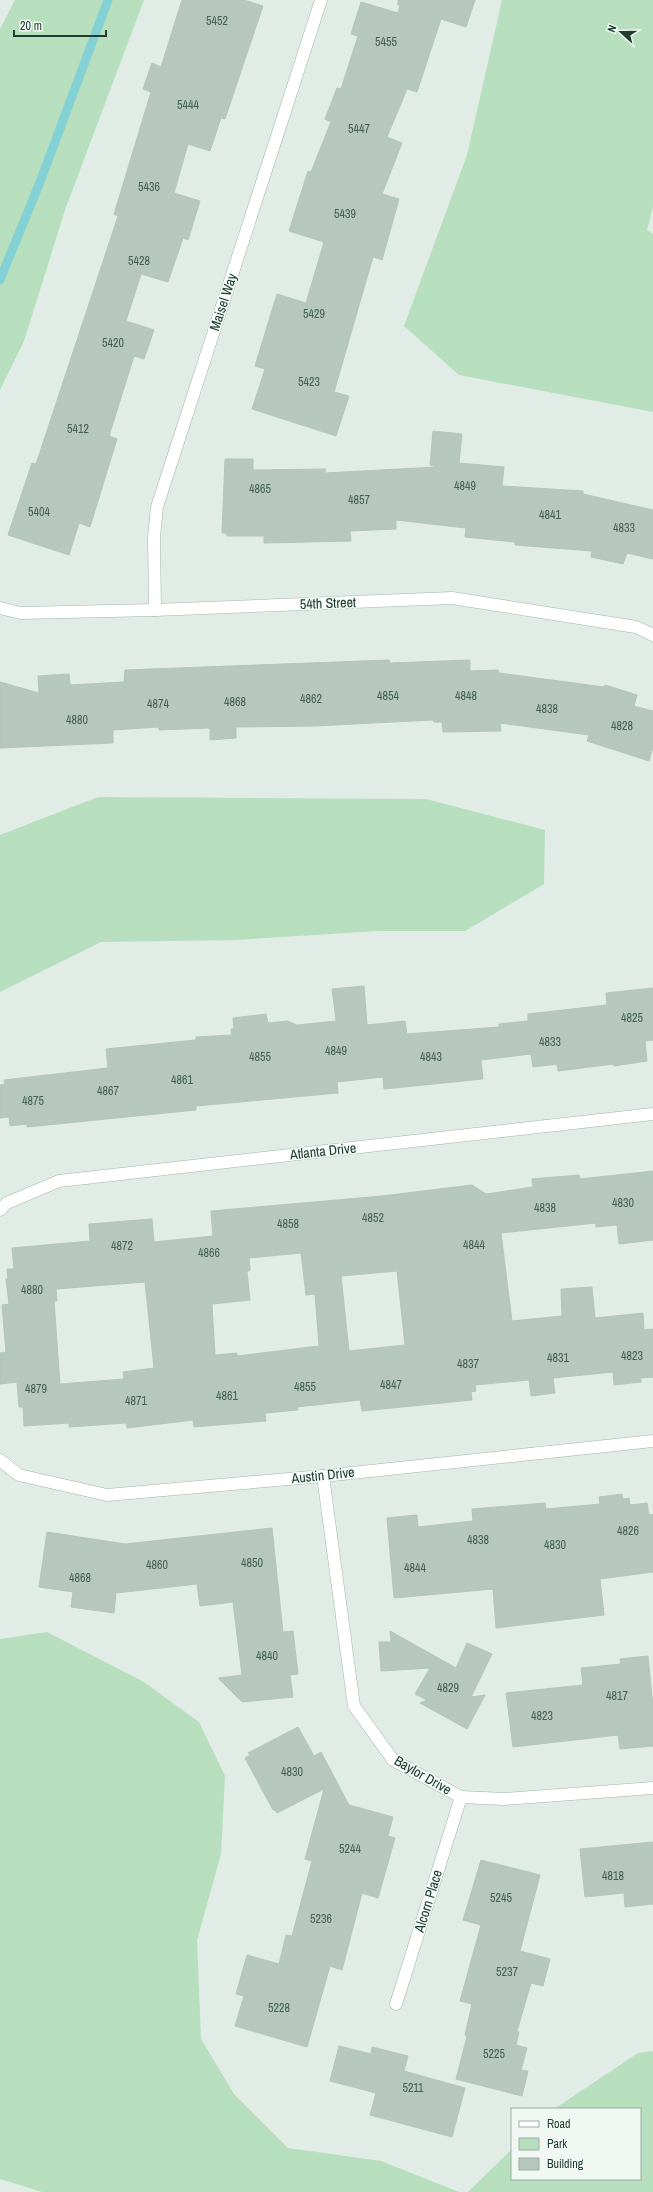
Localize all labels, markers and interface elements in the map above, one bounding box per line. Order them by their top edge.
scale bar [14,12,106,38]
north arrow [601,12,641,52]
house number: 5452 [206,13,228,29]
text: 20 m [20,18,42,34]
text: N [604,23,619,34]
house number: 5455 [375,34,397,50]
house number: 5444 [177,97,199,113]
house number: 5447 [348,121,370,137]
house number: 5436 [138,179,160,195]
house number: 5439 [334,206,356,222]
house number: 5428 [128,253,150,269]
street label: Maisel Way [205,271,241,333]
house number: 5429 [303,306,325,322]
house number: 5420 [102,335,124,351]
house number: 5423 [298,374,320,390]
house number: 5412 [67,421,89,437]
house number: 4849 [454,478,476,494]
house number: 4865 [249,481,271,497]
house number: 4857 [348,492,370,508]
house number: 5404 [28,504,50,520]
house number: 4841 [539,507,561,523]
house number: 4833 [613,520,635,536]
street label: 54th Street [300,593,356,613]
house number: 4854 [377,688,399,704]
house number: 4848 [455,688,477,704]
house number: 4862 [300,691,322,707]
house number: 4868 [224,694,246,710]
house number: 4874 [147,696,169,712]
house number: 4838 [536,701,558,717]
house number: 4880 [66,712,88,728]
house number: 4828 [611,718,633,734]
house number: 4825 [621,1010,643,1026]
house number: 4833 [539,1034,561,1050]
house number: 4849 [325,1043,347,1059]
house number: 4855 [249,1049,271,1065]
house number: 4843 [420,1049,442,1065]
house number: 4861 [171,1072,193,1088]
house number: 4867 [97,1083,119,1099]
house number: 4875 [22,1093,44,1109]
street label: Atlanta Drive [288,1139,357,1164]
house number: 4830 [612,1195,634,1211]
house number: 4838 [534,1200,556,1216]
house number: 4852 [362,1210,384,1226]
house number: 4858 [277,1216,299,1232]
house number: 4844 [463,1237,485,1253]
house number: 4872 [111,1238,133,1254]
house number: 4866 [198,1245,220,1261]
house number: 4880 [21,1282,43,1298]
house number: 4823 [621,1348,643,1364]
house number: 4831 [547,1350,569,1366]
house number: 4837 [457,1356,479,1372]
house number: 4847 [380,1377,402,1393]
house number: 4855 [294,1379,316,1395]
house number: 4879 [25,1381,47,1397]
house number: 4861 [216,1388,238,1404]
house number: 4871 [125,1393,147,1409]
street label: Austin Drive [290,1463,355,1487]
house number: 4826 [617,1523,639,1539]
house number: 4838 [467,1532,489,1548]
house number: 4830 [544,1537,566,1553]
house number: 4850 [241,1555,263,1571]
house number: 4860 [146,1557,168,1573]
house number: 4844 [404,1560,426,1576]
house number: 4868 [69,1570,91,1586]
house number: 4840 [256,1648,278,1664]
house number: 4829 [437,1680,459,1696]
house number: 4817 [606,1688,628,1704]
house number: 4823 [531,1708,553,1724]
street label: Baylor Drive [391,1751,455,1799]
house number: 4830 [281,1764,303,1780]
house number: 5244 [339,1841,361,1857]
street label: Alcorn Place [410,1868,446,1935]
house number: 4818 [602,1868,624,1884]
house number: 5245 [490,1890,512,1906]
house number: 5236 [310,1911,332,1927]
house number: 5237 [496,1964,518,1980]
house number: 5228 [268,2000,290,2016]
house number: 5225 [483,2046,505,2062]
house number: 5211 [402,2080,424,2096]
legend [511,2108,641,2180]
text: Road [547,2116,571,2132]
text: Park [547,2136,567,2152]
text: Building [547,2156,584,2172]

